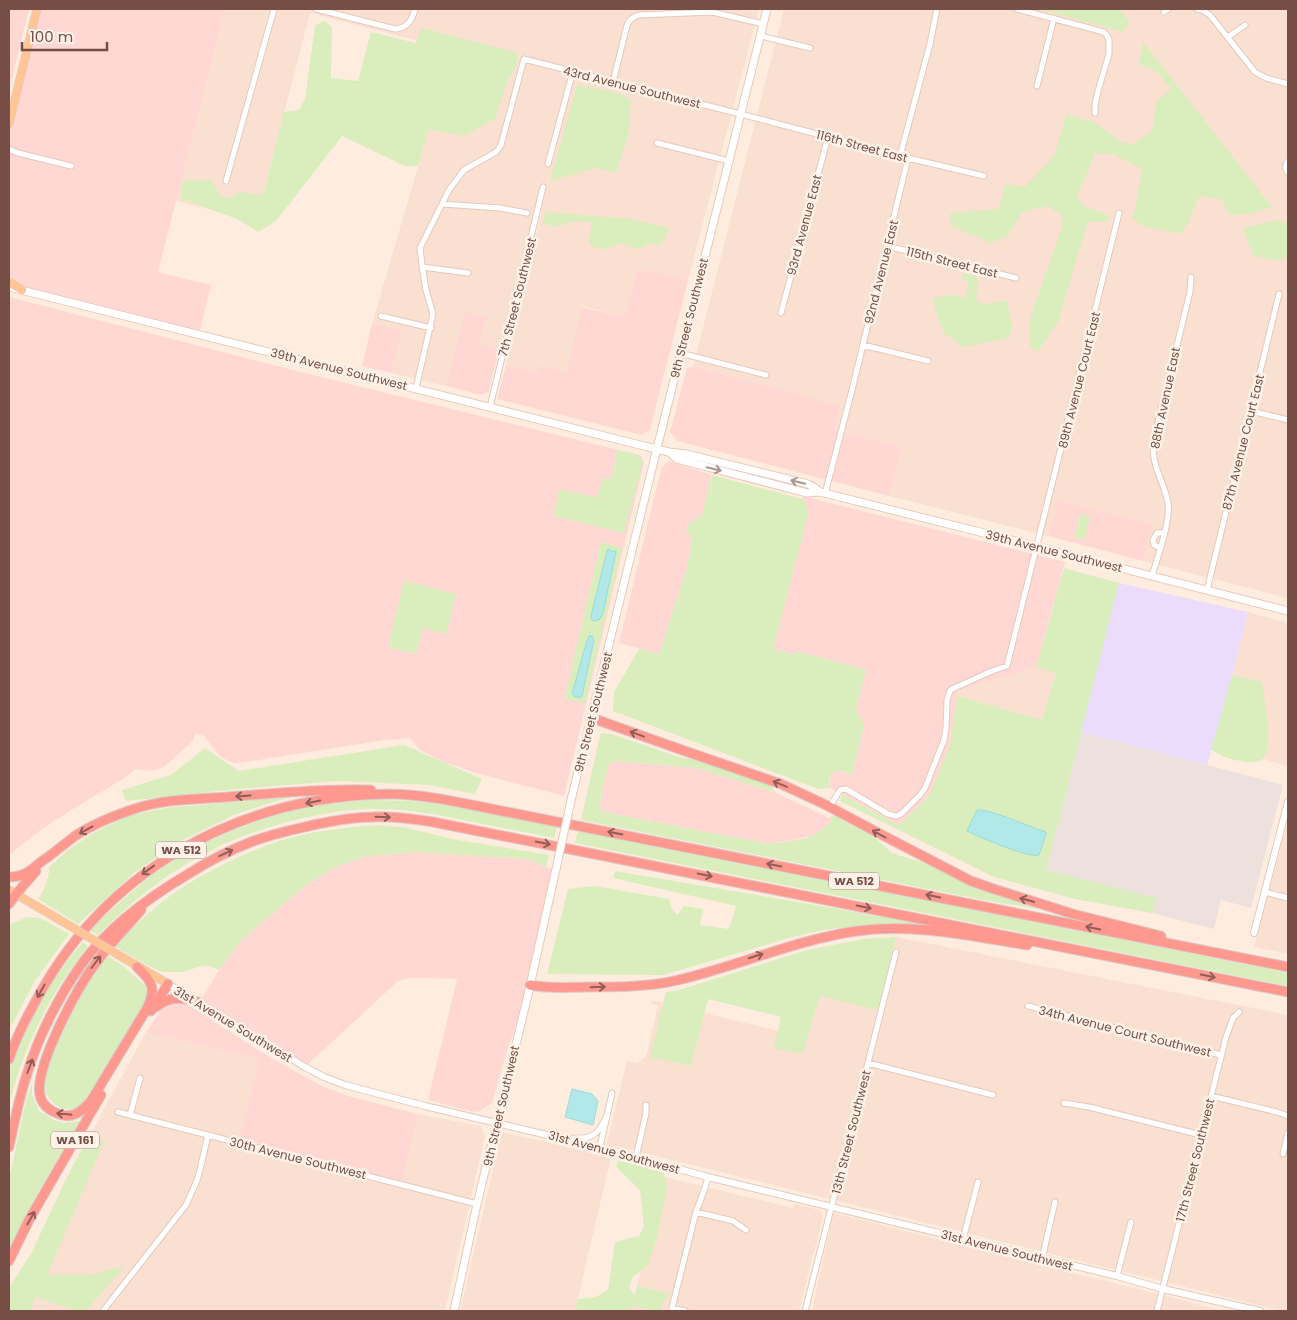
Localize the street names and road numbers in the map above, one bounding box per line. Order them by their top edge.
street label: 43rd Avenue Southwest [562,62,702,112]
street label: 116th Street East [814,126,910,166]
street label: 93rd Avenue East [782,173,826,277]
street label: 92nd Avenue East [860,218,902,326]
street label: 7th Street Southwest [494,236,540,358]
street label: 115th Street East [904,242,1000,282]
street label: 9th Street Southwest [666,256,712,380]
street label: 89th Avenue Court East [1054,310,1104,450]
street label: 39th Avenue Southwest [269,344,409,394]
street label: 88th Avenue East [1146,346,1184,450]
street label: 87th Avenue Court East [1218,372,1268,512]
street label: 39th Avenue Southwest [984,526,1124,576]
street label: 9th Street Southwest [570,650,616,774]
road number: WA 512 [156,842,206,858]
road number: WA 512 [829,872,879,889]
street label: 31st Avenue Southwest [171,982,295,1066]
street label: 34th Avenue Court Southwest [1037,1001,1213,1061]
street label: 9th Street Southwest [479,1044,523,1168]
street label: 13th Street Southwest [827,1068,875,1196]
street label: 17th Street Southwest [1171,1097,1219,1223]
street label: 31st Avenue Southwest [546,1126,682,1178]
road number: WA 161 [51,1132,99,1148]
street label: 30th Avenue Southwest [228,1133,368,1183]
street label: 31st Avenue Southwest [939,1225,1075,1275]

